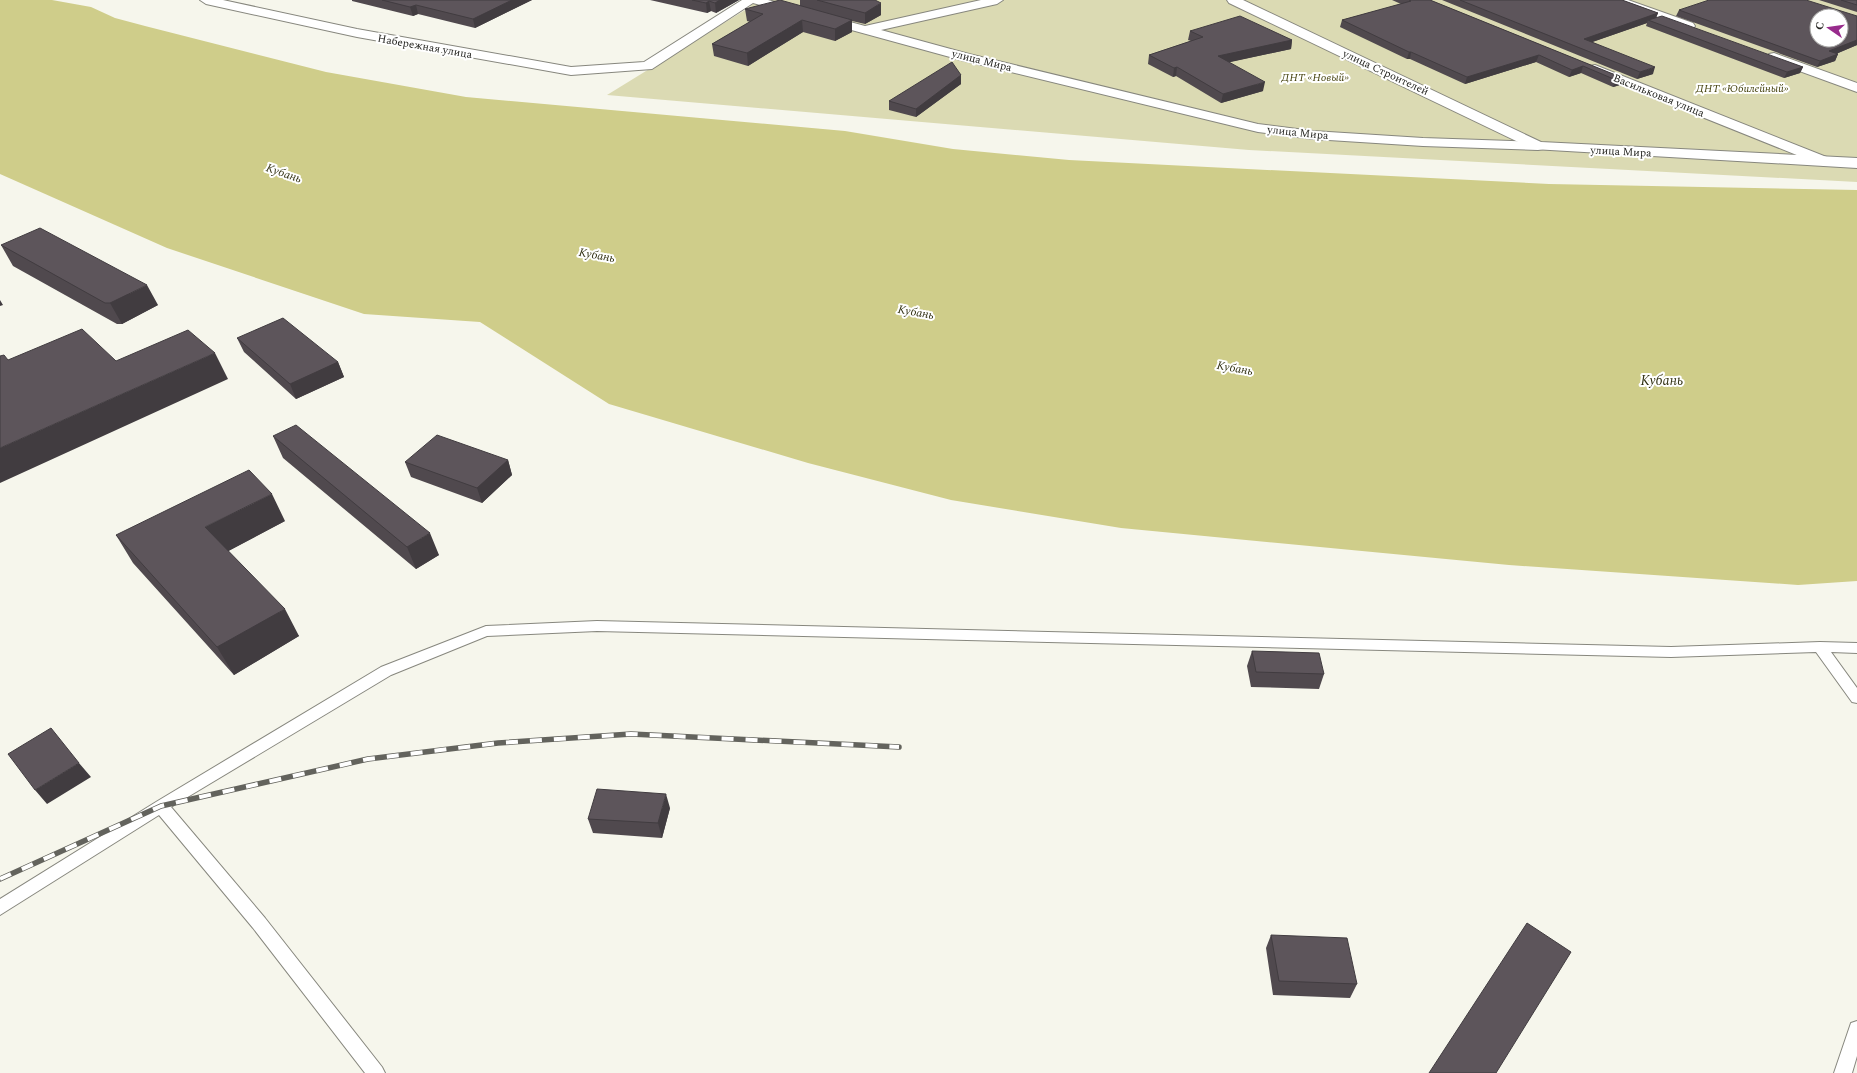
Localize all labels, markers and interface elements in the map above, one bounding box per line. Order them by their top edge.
north arrow [1809,8,1849,48]
text: С [1811,20,1829,32]
street label: Набережная улица [376,30,474,63]
street label: улица Мира [949,45,1014,76]
street label: улица Строителей [1339,45,1432,100]
park label: ДНТ «Новый» [1280,69,1349,86]
street label: Васильковая улица [1611,69,1708,122]
park label: ДНТ «Юбилейный» [1695,80,1789,97]
street label: улица Мира [1266,121,1330,144]
street label: улица Мира [1589,141,1653,162]
water label: Кубань [263,159,305,189]
water label: Кубань [577,243,617,268]
water label: Кубань [896,300,936,325]
water label: Кубань [1215,356,1255,381]
water label: Кубань [1641,370,1683,391]

